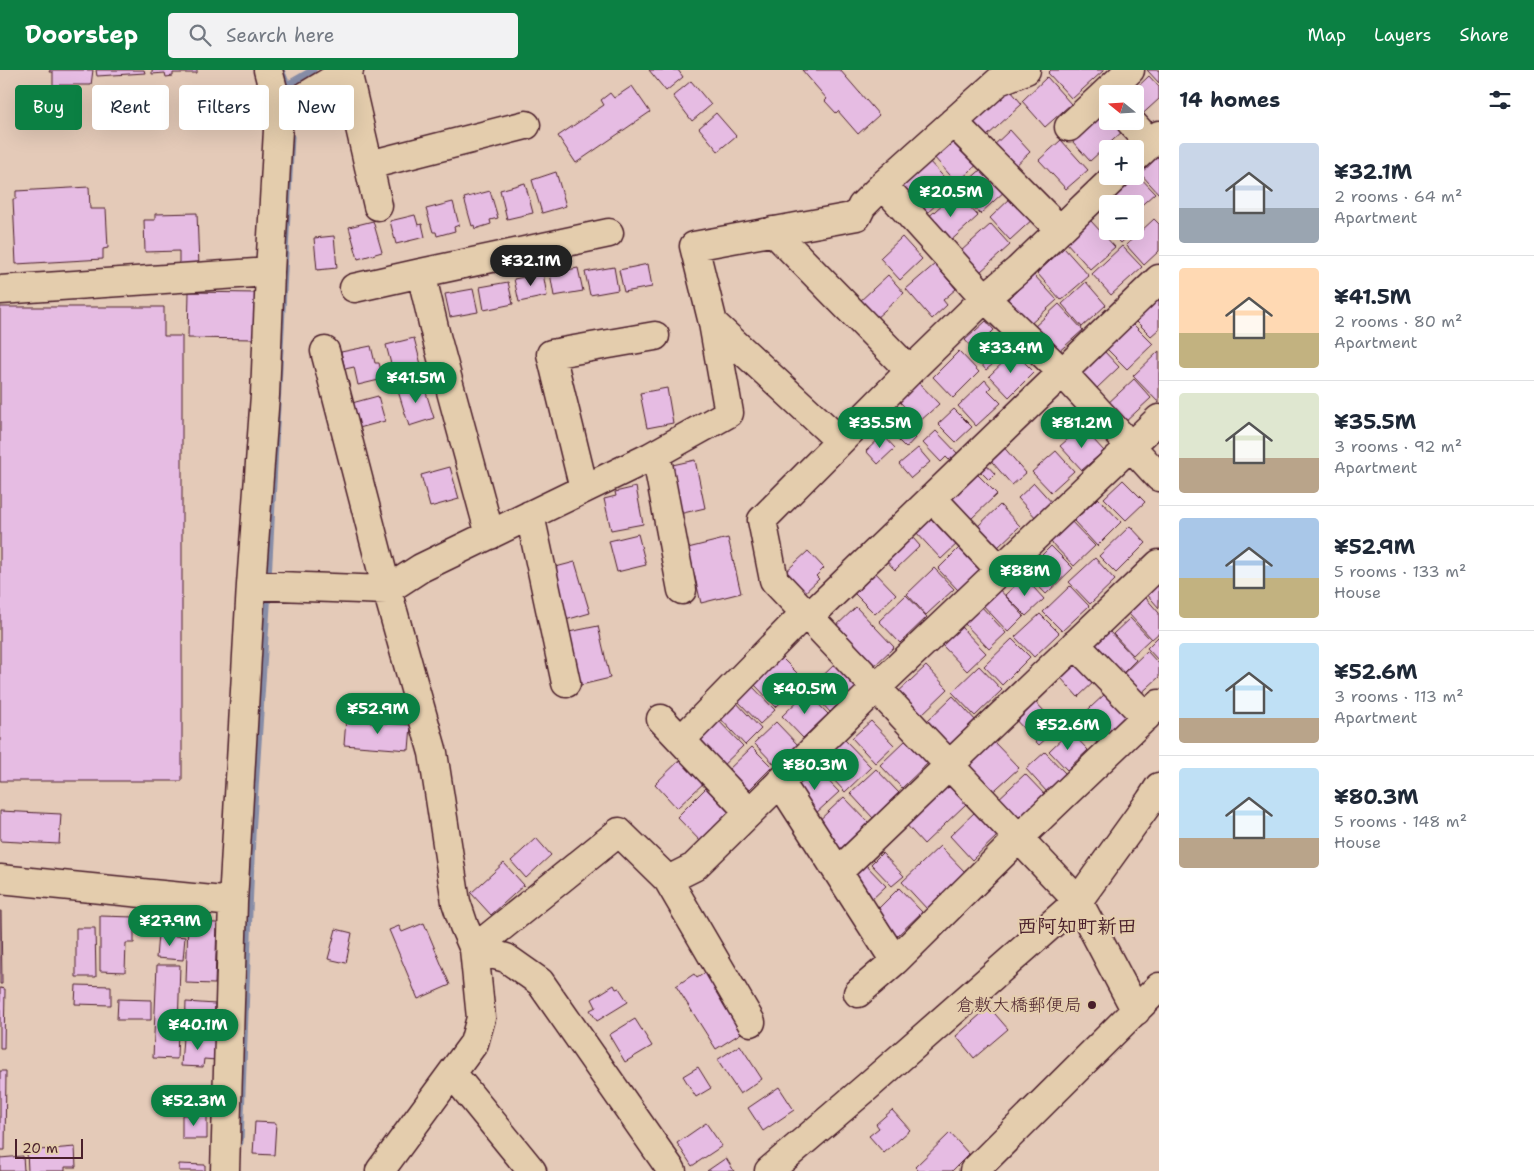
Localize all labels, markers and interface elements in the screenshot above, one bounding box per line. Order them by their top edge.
search box [168,13,518,58]
text: Doorstep [25,19,138,51]
icon: search [186,21,214,49]
text: Search here [226,23,335,48]
text: Map [1308,23,1346,47]
text: Layers [1374,23,1431,47]
text: Share [1459,23,1509,47]
chip: Buy [15,85,82,130]
chip: Rent [92,85,169,130]
chip: Filters [179,85,269,130]
chip: New [279,85,354,130]
north arrow [1099,85,1144,130]
map controls [1099,85,1144,240]
text: 14 homes [1179,86,1280,114]
icon: filters [1486,86,1514,114]
button: + [1099,140,1144,185]
text: ¥32.1M [1334,158,1412,186]
icon: home [1219,163,1279,223]
pin: ¥20.5M [910,176,992,218]
text: ¥20.5M [919,181,983,202]
text: 2 rooms · 64 m² [1334,186,1462,207]
button: − [1099,195,1144,240]
text: Apartment [1334,207,1417,228]
pin: ¥32.1M [490,244,572,287]
text: ¥32.1M [501,250,561,271]
text: ¥41.5M [1334,283,1411,311]
icon: home [1219,288,1279,348]
text: 2 rooms · 80 m² [1334,311,1462,332]
pin: ¥33.4M [970,332,1052,374]
text: Apartment [1334,332,1417,353]
text: ¥33.4M [979,337,1043,358]
pin: ¥41.5M [375,362,457,404]
text: ¥41.5M [387,367,445,388]
pin: ¥35.5M [839,406,921,449]
pin: ¥81.2M [1041,406,1123,449]
text: ¥35.5M [1334,408,1416,436]
text: ¥35.5M [849,412,911,433]
text: ¥81.2M [1052,412,1112,433]
icon: home [1219,413,1279,473]
text: 3 rooms · 92 m² [1334,436,1462,457]
text: Apartment [1334,457,1417,478]
text: ¥52.9M [1334,533,1415,561]
icon: home [1219,538,1279,598]
pin: ¥88M [995,554,1055,597]
text: ¥88M [1000,560,1050,581]
text: 5 rooms · 133 m² [1334,561,1466,582]
text: House [1334,582,1381,603]
text: ¥52.6M [1334,658,1418,686]
icon: home [1219,663,1279,723]
pin: ¥40.5M [764,672,846,715]
text: ¥40.5M [773,678,837,699]
text: 3 rooms · 113 m² [1334,686,1464,707]
pin: ¥52.9M [337,692,419,735]
text: ¥52.9M [347,698,409,719]
text: Apartment [1334,707,1417,728]
pin: ¥52.6M [1027,708,1109,751]
text: ¥52.6M [1036,714,1100,735]
pin: ¥80.3M [774,748,856,791]
text: ¥80.3M [783,754,847,775]
text: ¥80.3M [1334,783,1419,811]
icon: home [1219,788,1279,848]
text: 5 rooms · 148 m² [1334,811,1467,832]
text: House [1334,832,1381,853]
pin: ¥27.9M [129,904,211,947]
text: ¥27.9M [139,910,201,931]
district label: 西阿知町新田 [1017,913,1137,939]
place label: 倉敷大橋郵便局 [956,993,1082,1017]
marker: 倉敷大橋郵便局 [1086,999,1098,1011]
pin: ¥40.1M [157,1008,239,1051]
text: ¥40.1M [168,1014,228,1035]
pin: ¥52.3M [153,1084,235,1127]
text: ¥52.3M [162,1090,226,1111]
scale bar [15,1136,82,1159]
text: 20 m [22,1139,58,1157]

